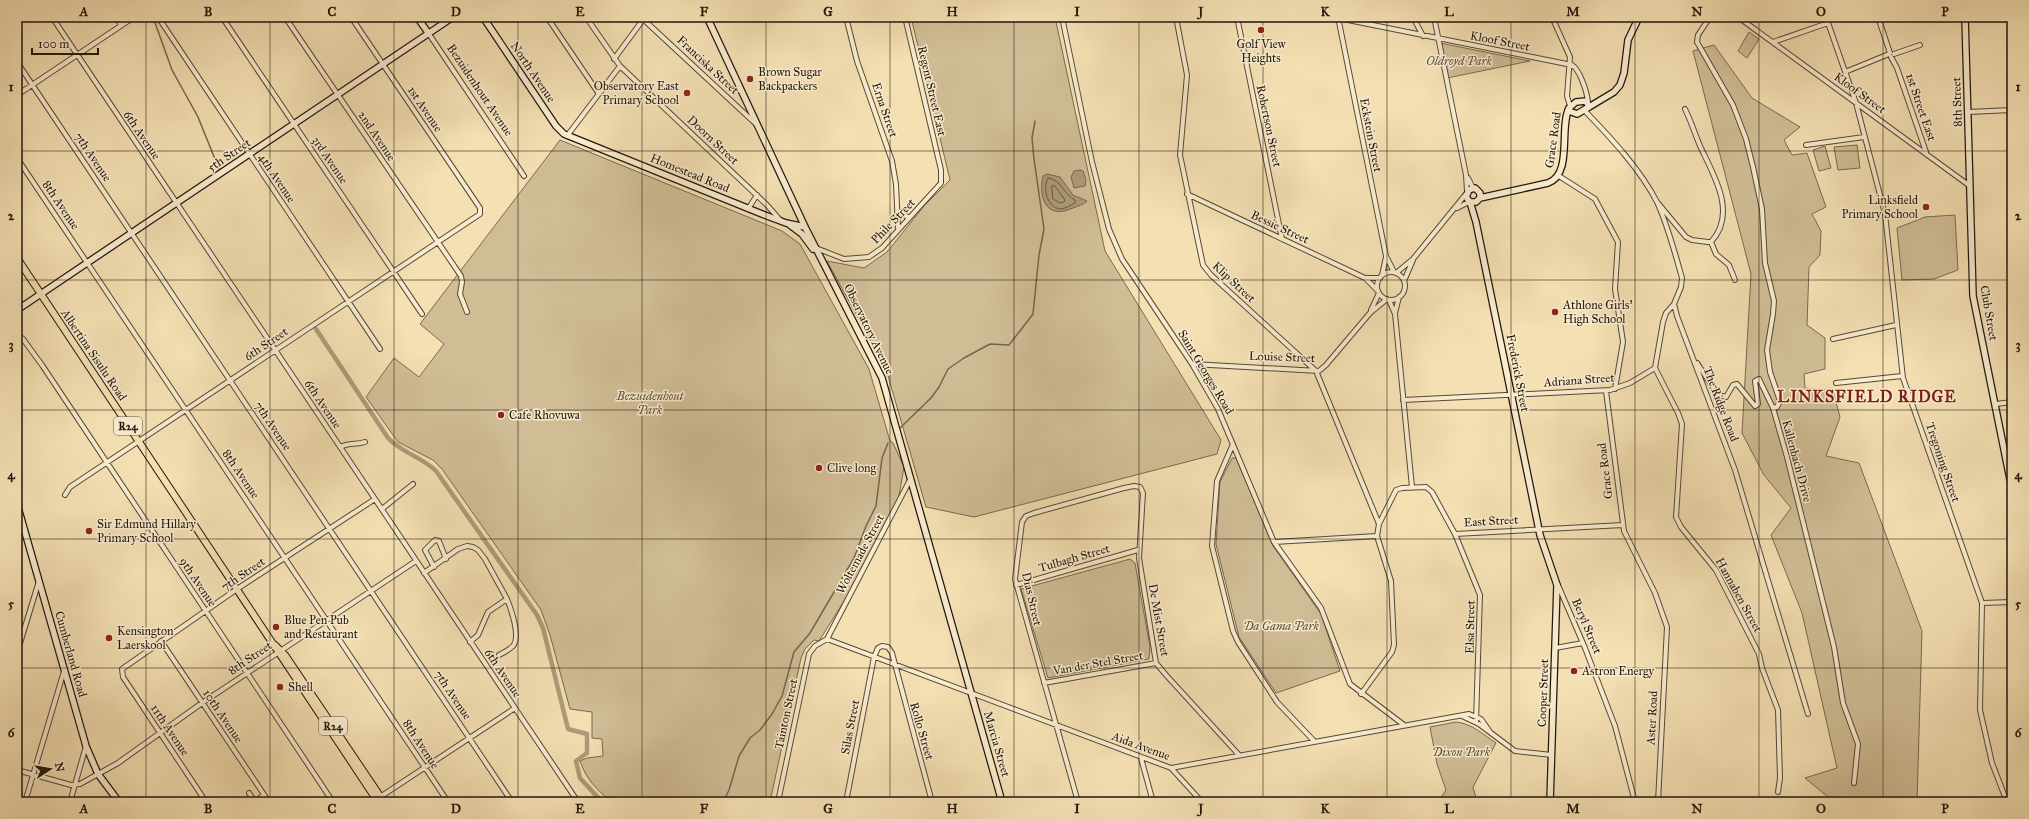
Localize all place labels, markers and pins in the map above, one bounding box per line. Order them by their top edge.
marker: Golf View Heights [1256,25,1266,35]
place label: Golf View Heights [1236,37,1286,66]
place label: Brown Sugar Backpackers [758,65,822,93]
marker: Brown Sugar Backpackers [745,74,755,84]
place label: Observatory East Primary School [594,79,680,107]
marker: Observatory East Primary School [682,88,692,98]
place label: Linksfield Primary School [1841,193,1919,221]
marker: Linksfield Primary School [1921,202,1931,212]
place label: Athlone Girls' High School [1562,298,1632,327]
marker: Athlone Girls' High School [1550,307,1560,317]
place label: Cafe Rhovuwa [509,408,581,422]
marker: Cafe Rhovuwa [496,410,506,420]
place label: Clive long [827,461,877,476]
marker: Clive long [814,463,824,473]
place label: Sir Edmund Hillary Primary School [97,517,196,545]
marker: Sir Edmund Hillary Primary School [84,526,94,536]
place label: Blue Pen Pub and Restaurant [284,613,359,641]
marker: Blue Pen Pub and Restaurant [271,622,281,632]
place label: Kensington Laerskool [117,624,174,652]
marker: Kensington Laerskool [104,633,114,643]
place label: Astron Energy [1581,664,1655,679]
marker: Astron Energy [1569,666,1579,676]
place label: Shell [288,680,314,694]
marker: Shell [275,682,285,692]

